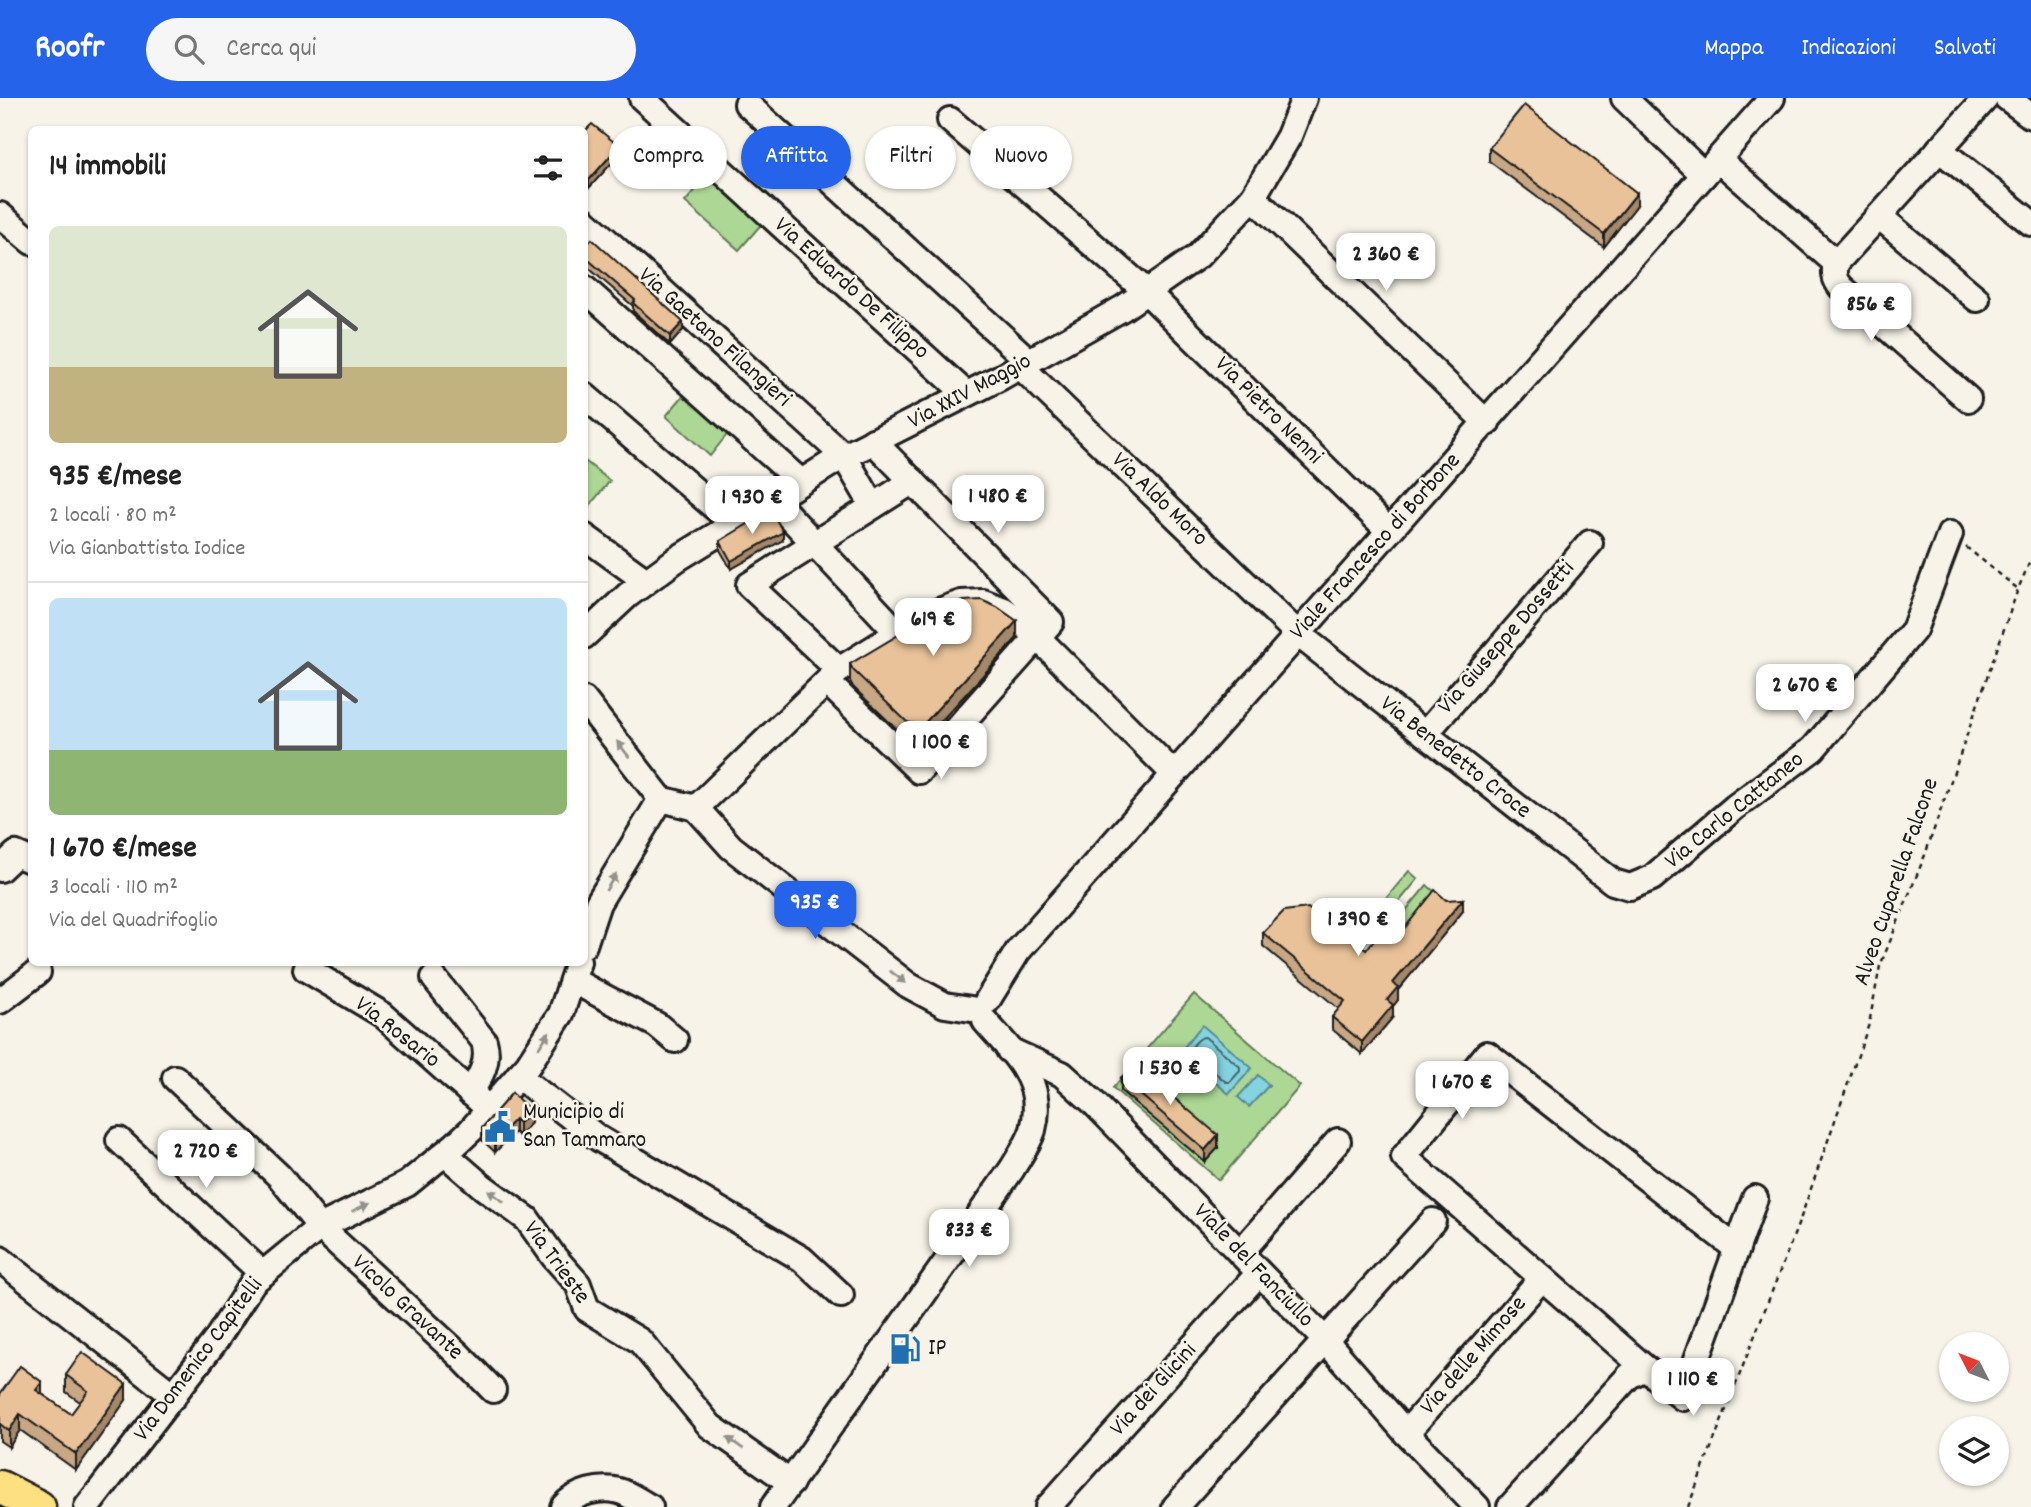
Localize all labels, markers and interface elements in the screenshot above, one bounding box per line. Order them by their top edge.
search box [146,18,636,81]
text: Roofr [35,26,104,73]
icon: search [170,30,208,68]
text: Cerca qui [226,31,316,68]
text: Mappa [1704,32,1763,66]
text: Indicazioni [1801,32,1896,66]
text: Salvati [1934,32,1996,66]
chip: Compra [609,126,727,189]
chip: Affitta [741,126,851,189]
chip: Filtri [865,126,956,189]
chip: Nuovo [970,126,1072,189]
text: 14 immobili [49,147,166,190]
icon: filters [529,149,567,187]
street label: Via Eduardo De Filippo [766,210,936,368]
pin: 2 360 € [1321,234,1451,293]
text: 2 360 € [1352,239,1420,272]
street label: Via Gaetano Filangieri [630,260,798,416]
icon: home [245,271,371,397]
pin: 856 € [1822,284,1920,343]
text: 856 € [1846,289,1896,322]
street label: Via XXIV Maggio [902,345,1038,439]
street label: Via Pietro Nenni [1206,349,1330,473]
street label: Via Aldo Moro [1103,445,1215,555]
street label: Viale Francesco di Borbone [1282,446,1470,648]
text: 935 €/mese [49,457,182,500]
pin: 1 930 € [687,476,817,536]
pin: 1 480 € [933,476,1063,535]
text: 1 480 € [968,481,1028,514]
text: 1 930 € [721,482,783,515]
text: 2 locali · 80 m² [49,500,177,533]
text: Via Gianbattista Iodice [49,533,245,566]
street label: Via Giuseppe Dossetti [1430,554,1584,722]
pin: 619 € [884,598,982,658]
text: 619 € [911,604,955,637]
icon: home [245,643,371,769]
pin: 2 670 € [1740,664,1870,724]
text: 2 670 € [1772,670,1838,703]
street label: Via Benedetto Croce [1372,688,1538,828]
pin: 1 100 € [876,722,1006,781]
text: 1 100 € [912,727,970,760]
one-way arrow [615,741,630,759]
street label: Via Carlo Cattaneo [1658,744,1812,878]
street label: Alveo Cuparella Falcone [1846,774,1948,990]
text: 1 670 €/mese [49,829,197,872]
text: 3 locali · 110 m² [49,872,178,905]
one-way arrow [605,873,617,892]
pin: 935 € [766,882,864,941]
text: 935 € [790,887,840,920]
pin: 1 390 € [1293,898,1423,958]
text: 1 390 € [1327,904,1389,937]
text: Via del Quadrifoglio [49,905,218,938]
one-way arrow [889,970,907,985]
street label: Via Rosario [347,989,447,1077]
one-way arrow [538,1030,551,1050]
pin: 1 530 € [1105,1048,1235,1107]
text: 1 530 € [1139,1053,1201,1086]
pin: 1 670 € [1397,1062,1527,1121]
text: 1 670 € [1431,1067,1493,1100]
place label: Municipio di San Tammaro [523,1096,646,1158]
public building icon: Municipio di San Tammaro [483,1110,517,1144]
pin: 2 720 € [141,1130,271,1190]
text: 2 720 € [174,1136,238,1169]
one-way arrow [487,1189,505,1204]
street label: Viale del Fanciullo [1185,1196,1321,1336]
one-way arrow [351,1202,371,1213]
pin: 833 € [920,1210,1018,1269]
street label: Via Trieste [514,1214,598,1312]
text: 833 € [945,1215,993,1248]
street label: Vicolo Gravante [343,1247,471,1369]
street label: Via Domenico Capitelli [126,1271,272,1449]
street label: Via delle Mimose [1413,1289,1535,1423]
fuel station icon: IP [888,1332,922,1366]
place label: IP [928,1332,946,1366]
north arrow [1939,1332,2009,1402]
map controls [1939,1332,2009,1486]
street label: Via dei Glicini [1103,1335,1205,1445]
pin: 1 110 € [1628,1358,1758,1418]
text: 1 110 € [1667,1364,1719,1397]
button: layers [1939,1416,2009,1486]
one-way arrow [726,1436,744,1450]

